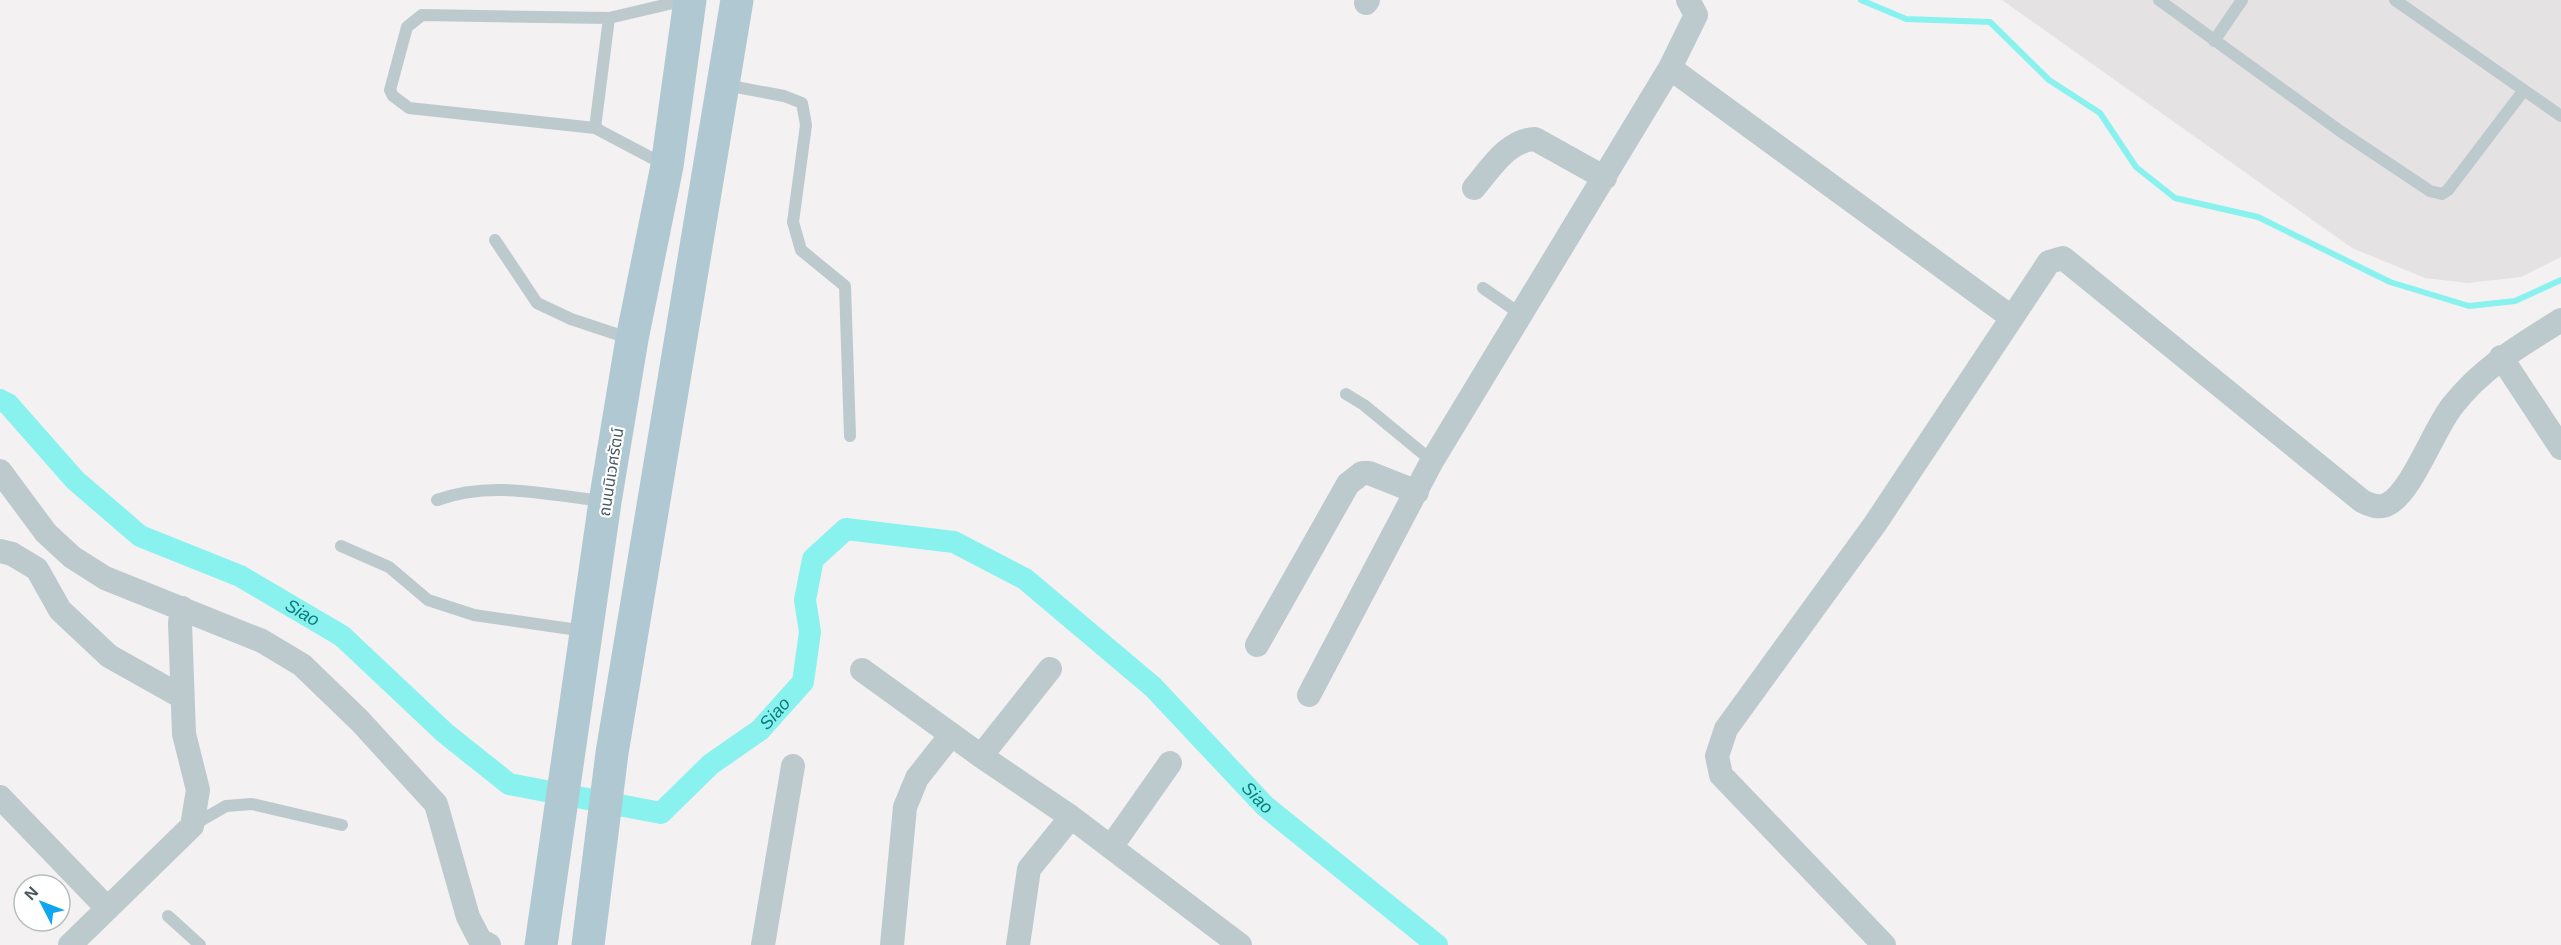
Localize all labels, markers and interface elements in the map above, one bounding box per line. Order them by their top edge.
street label: ถนนนิเวศรัตน์ [596,427,626,517]
water label: Siao [282,595,323,630]
water label: Siao [755,693,794,734]
water label: Siao [1238,778,1277,818]
north arrow [12,873,72,933]
text: N [21,883,41,903]

